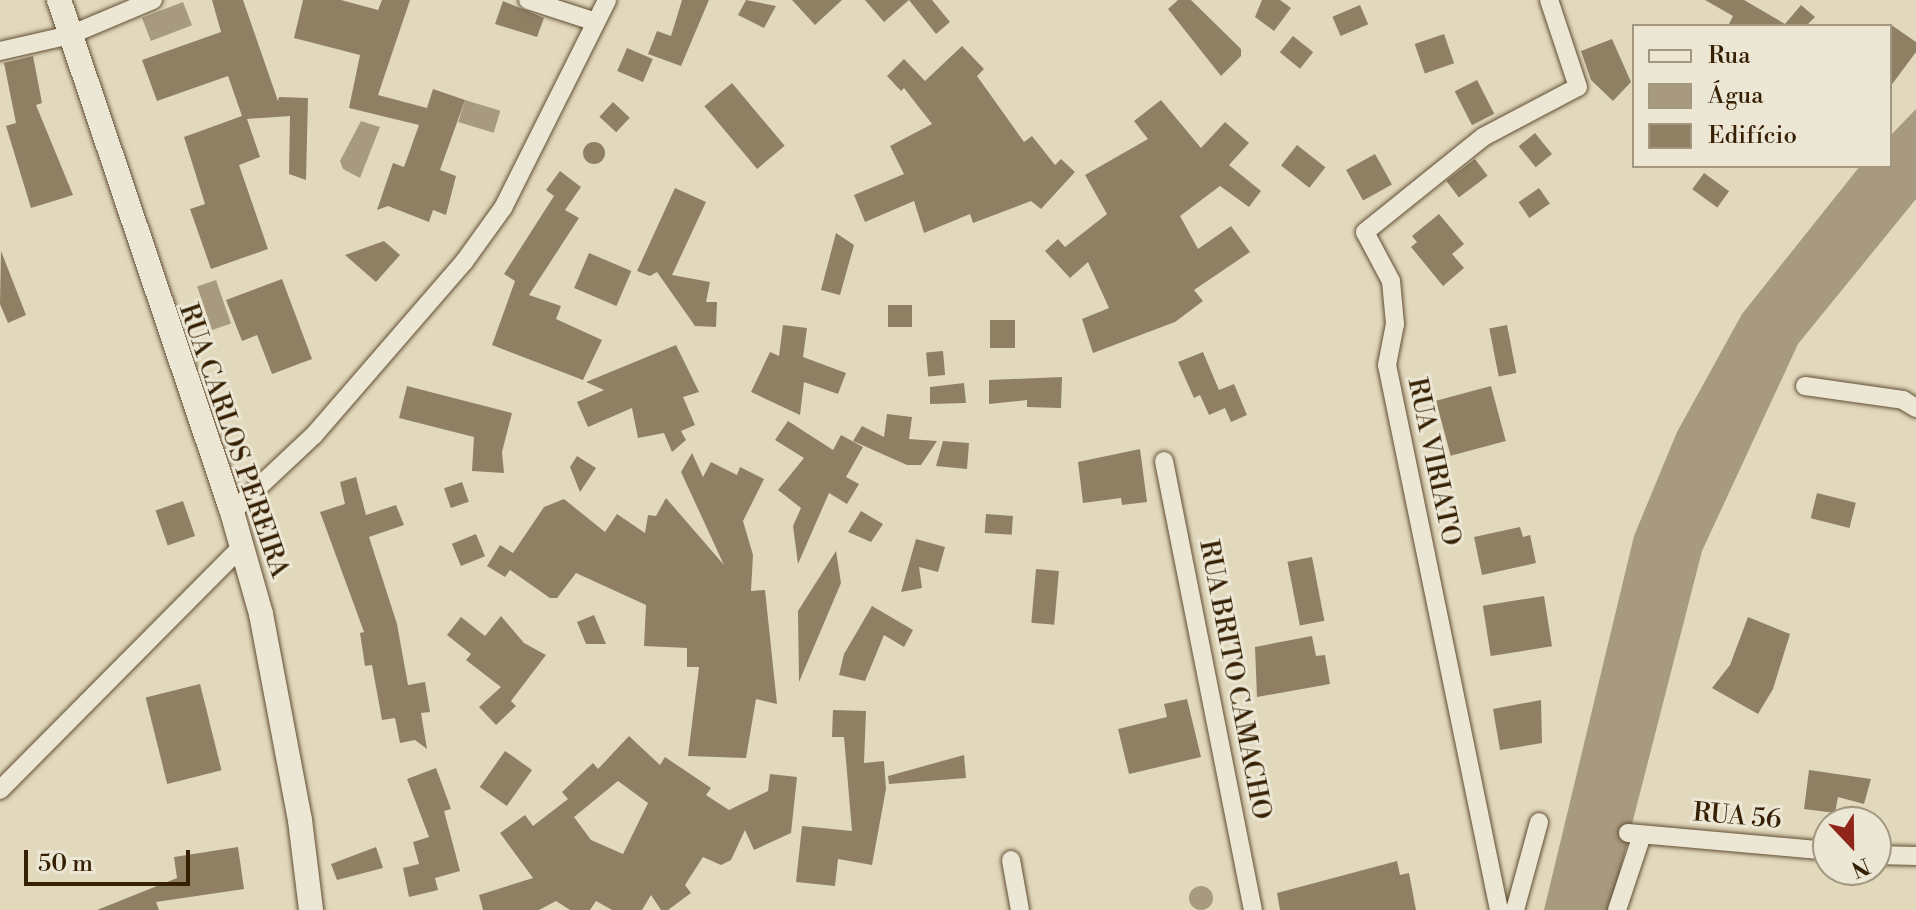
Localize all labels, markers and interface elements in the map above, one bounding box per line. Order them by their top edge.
legend [1632,24,1892,168]
text: Rua [1708,41,1750,71]
text: Água [1708,81,1763,111]
text: Edifício [1708,121,1797,151]
street label: RUA CARLOS PEREIRA [171,300,295,582]
street label: RUA VIRIATO [1400,375,1466,549]
street label: RUA BRITO CAMACHO [1192,538,1276,822]
street label: RUA 56 [1691,798,1783,836]
north arrow [1812,806,1892,886]
scale bar [28,834,194,884]
text: 50 m [38,849,93,879]
text: N [1847,851,1874,883]

